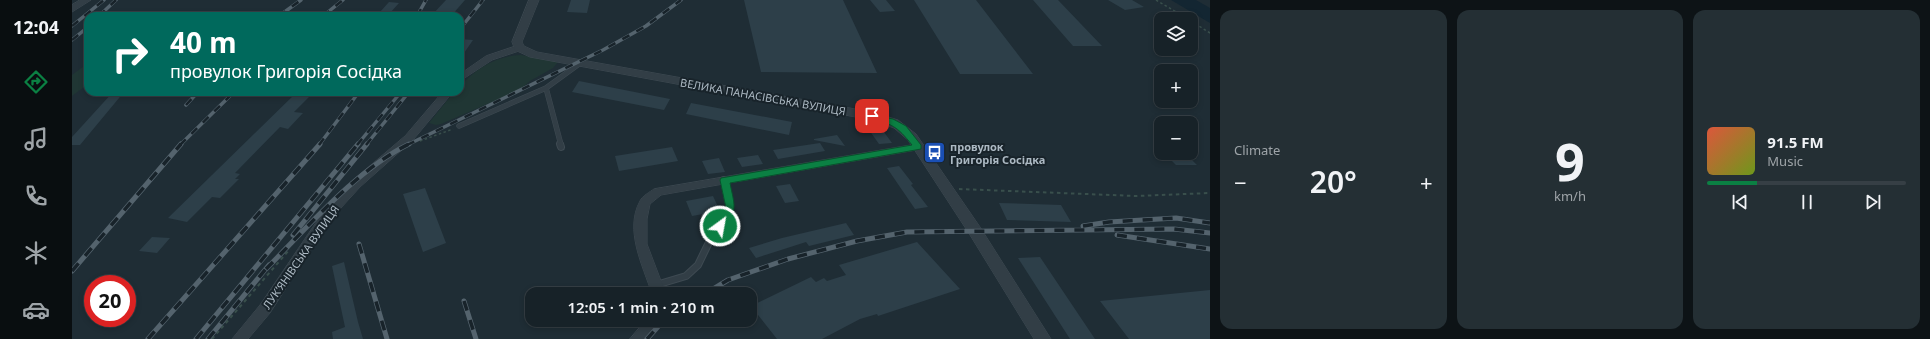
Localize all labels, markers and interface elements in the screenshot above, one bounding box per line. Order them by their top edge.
map controls [1154,12,1198,160]
button: layers [1154,12,1198,56]
text: 12:04 [13,15,59,39]
text: 40 m [170,23,237,61]
icon: right [104,28,156,80]
text: провулок Григорія Сосідка [170,59,402,83]
button: + [1154,64,1198,108]
icon: directions [22,68,50,96]
street label: ВЕЛИКА ПАНАСІВСЬКА ВУЛИЦЯ [679,75,847,118]
pin [855,99,889,133]
icon: arrive [861,105,883,127]
button: − [1154,116,1198,160]
icon: music [22,125,50,153]
text: 9 [1555,125,1585,196]
text: 91.5 FM [1767,132,1824,152]
place label: провулок Григорія Сосідка [950,139,1045,167]
bus stop icon: провулок Григорія Сосідка [922,140,948,166]
text: Climate [1234,141,1280,159]
text: Music [1767,152,1803,170]
text: 20° [1310,161,1357,202]
text: − [1234,167,1247,197]
text: + [1420,167,1433,197]
icon: phone [22,182,50,210]
text: km/h [1554,187,1586,205]
icon: previous [1729,191,1751,213]
icon: pause [1796,191,1818,213]
icon: next [1862,191,1884,213]
street label: ЛУК’ЯНІВСЬКА ВУЛИЦЯ [259,202,342,312]
position arrow [699,205,741,247]
icon: climate [22,239,50,267]
speed limit sign: 20 [84,275,136,327]
icon: car [22,296,50,324]
text: 12:05 · 1 min · 210 m [567,297,715,317]

